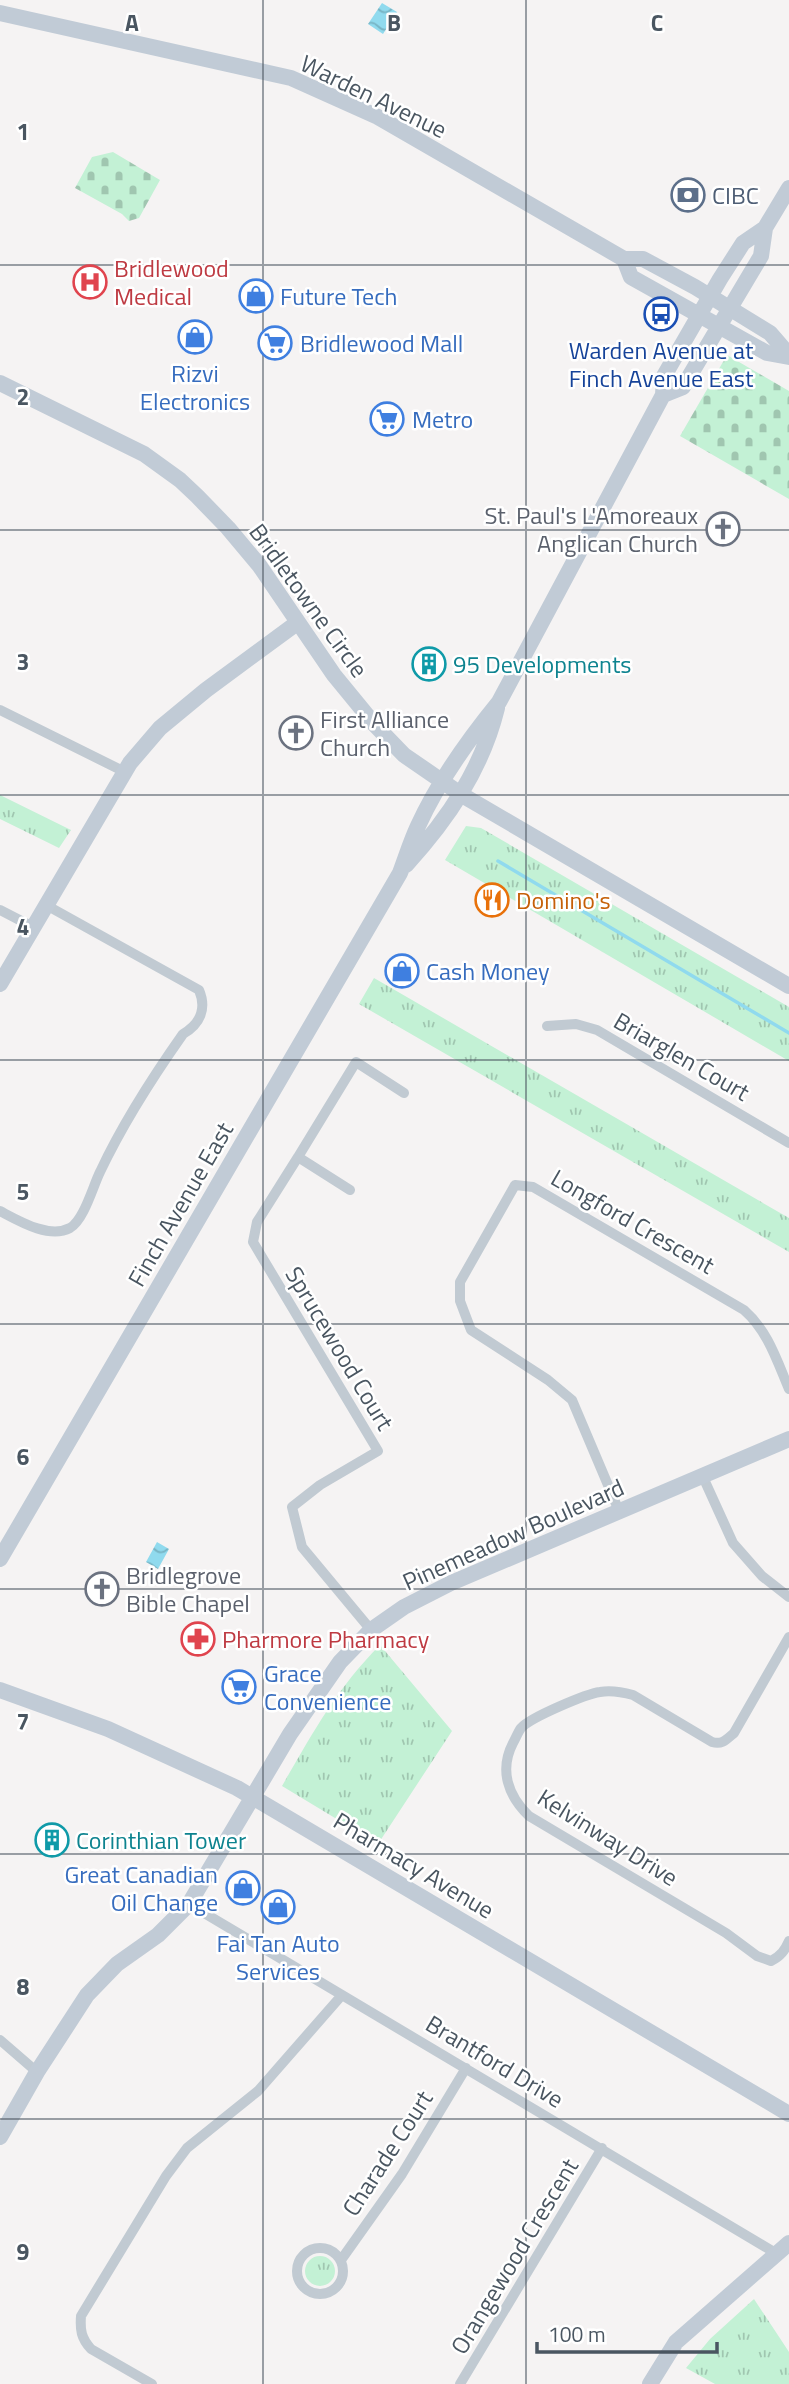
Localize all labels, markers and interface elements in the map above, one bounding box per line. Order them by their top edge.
text: A [125,5,139,40]
text: B [387,5,401,40]
text: C [651,5,663,40]
street label: Warden Avenue [295,45,453,147]
text: 1 [17,114,29,149]
bank icon: CIBC [669,176,707,214]
place label: CIBC [712,177,759,213]
place label: Bridlewood Medical [114,250,229,314]
hospital icon: Bridlewood Medical [71,263,109,301]
shop icon: Future Tech [237,277,275,315]
place label: Future Tech [280,278,397,314]
bus stop icon: Warden Avenue at Finch Avenue East [642,295,680,333]
shop icon: Rizvi Electronics [176,318,214,356]
supermarket icon: Bridlewood Mall [256,324,294,362]
place label: Bridlewood Mall [300,325,463,361]
place label: Warden Avenue at Finch Avenue East [569,332,754,396]
place label: Rizvi Electronics [140,355,250,419]
text: 2 [17,379,29,414]
supermarket icon: Metro [368,400,406,438]
place label: Metro [412,401,473,437]
place label: St. Paul's L'Amoreaux Anglican Church [484,497,698,561]
church icon: St. Paul's L'Amoreaux Anglican Church [704,510,742,548]
street label: Bridletowne Circle [241,516,377,684]
text: 3 [17,644,29,679]
building icon: 95 Developments [410,645,448,683]
place label: 95 Developments [453,646,631,682]
place label: First Alliance Church [320,701,449,765]
church icon: First Alliance Church [277,714,315,752]
restaurant icon: Domino's [473,881,511,919]
place label: Domino's [516,882,611,918]
text: 4 [17,909,29,944]
shop icon: Cash Money [383,952,421,990]
place label: Cash Money [426,953,550,989]
street label: Briarglen Court [607,1003,757,1110]
street label: Finch Avenue East [118,1115,242,1293]
street label: Longford Crescent [544,1160,722,1283]
text: 5 [17,1174,29,1209]
street label: Sprucewood Court [277,1259,403,1437]
text: 6 [17,1439,30,1474]
street label: Pinemeadow Boulevard [396,1469,630,1599]
place label: Bridlegrove Bible Chapel [126,1557,250,1621]
church icon: Bridlegrove Bible Chapel [83,1570,121,1608]
pharmacy icon: Pharmore Pharmacy [179,1620,217,1658]
place label: Pharmore Pharmacy [222,1621,430,1657]
place label: Grace Convenience [264,1655,391,1719]
supermarket icon: Grace Convenience [220,1668,258,1706]
text: 7 [17,1704,29,1739]
street label: Kelvinway Drive [531,1779,685,1895]
street label: Pharmacy Avenue [327,1803,501,1927]
building icon: Corinthian Tower [33,1821,71,1859]
place label: Corinthian Tower [76,1822,246,1858]
place label: Great Canadian Oil Change [64,1856,218,1920]
shop icon: Great Canadian Oil Change [224,1869,262,1907]
shop icon: Fai Tan Auto Services [259,1888,297,1926]
place label: Fai Tan Auto Services [216,1925,340,1989]
text: 8 [17,1969,30,2004]
street label: Brantford Drive [419,2006,571,2116]
street label: Charade Court [333,2083,441,2223]
street label: Orangewood Crescent [441,2151,587,2361]
text: 9 [17,2234,30,2269]
scale bar [537,2310,717,2354]
text: 100 m [548,2318,605,2350]

